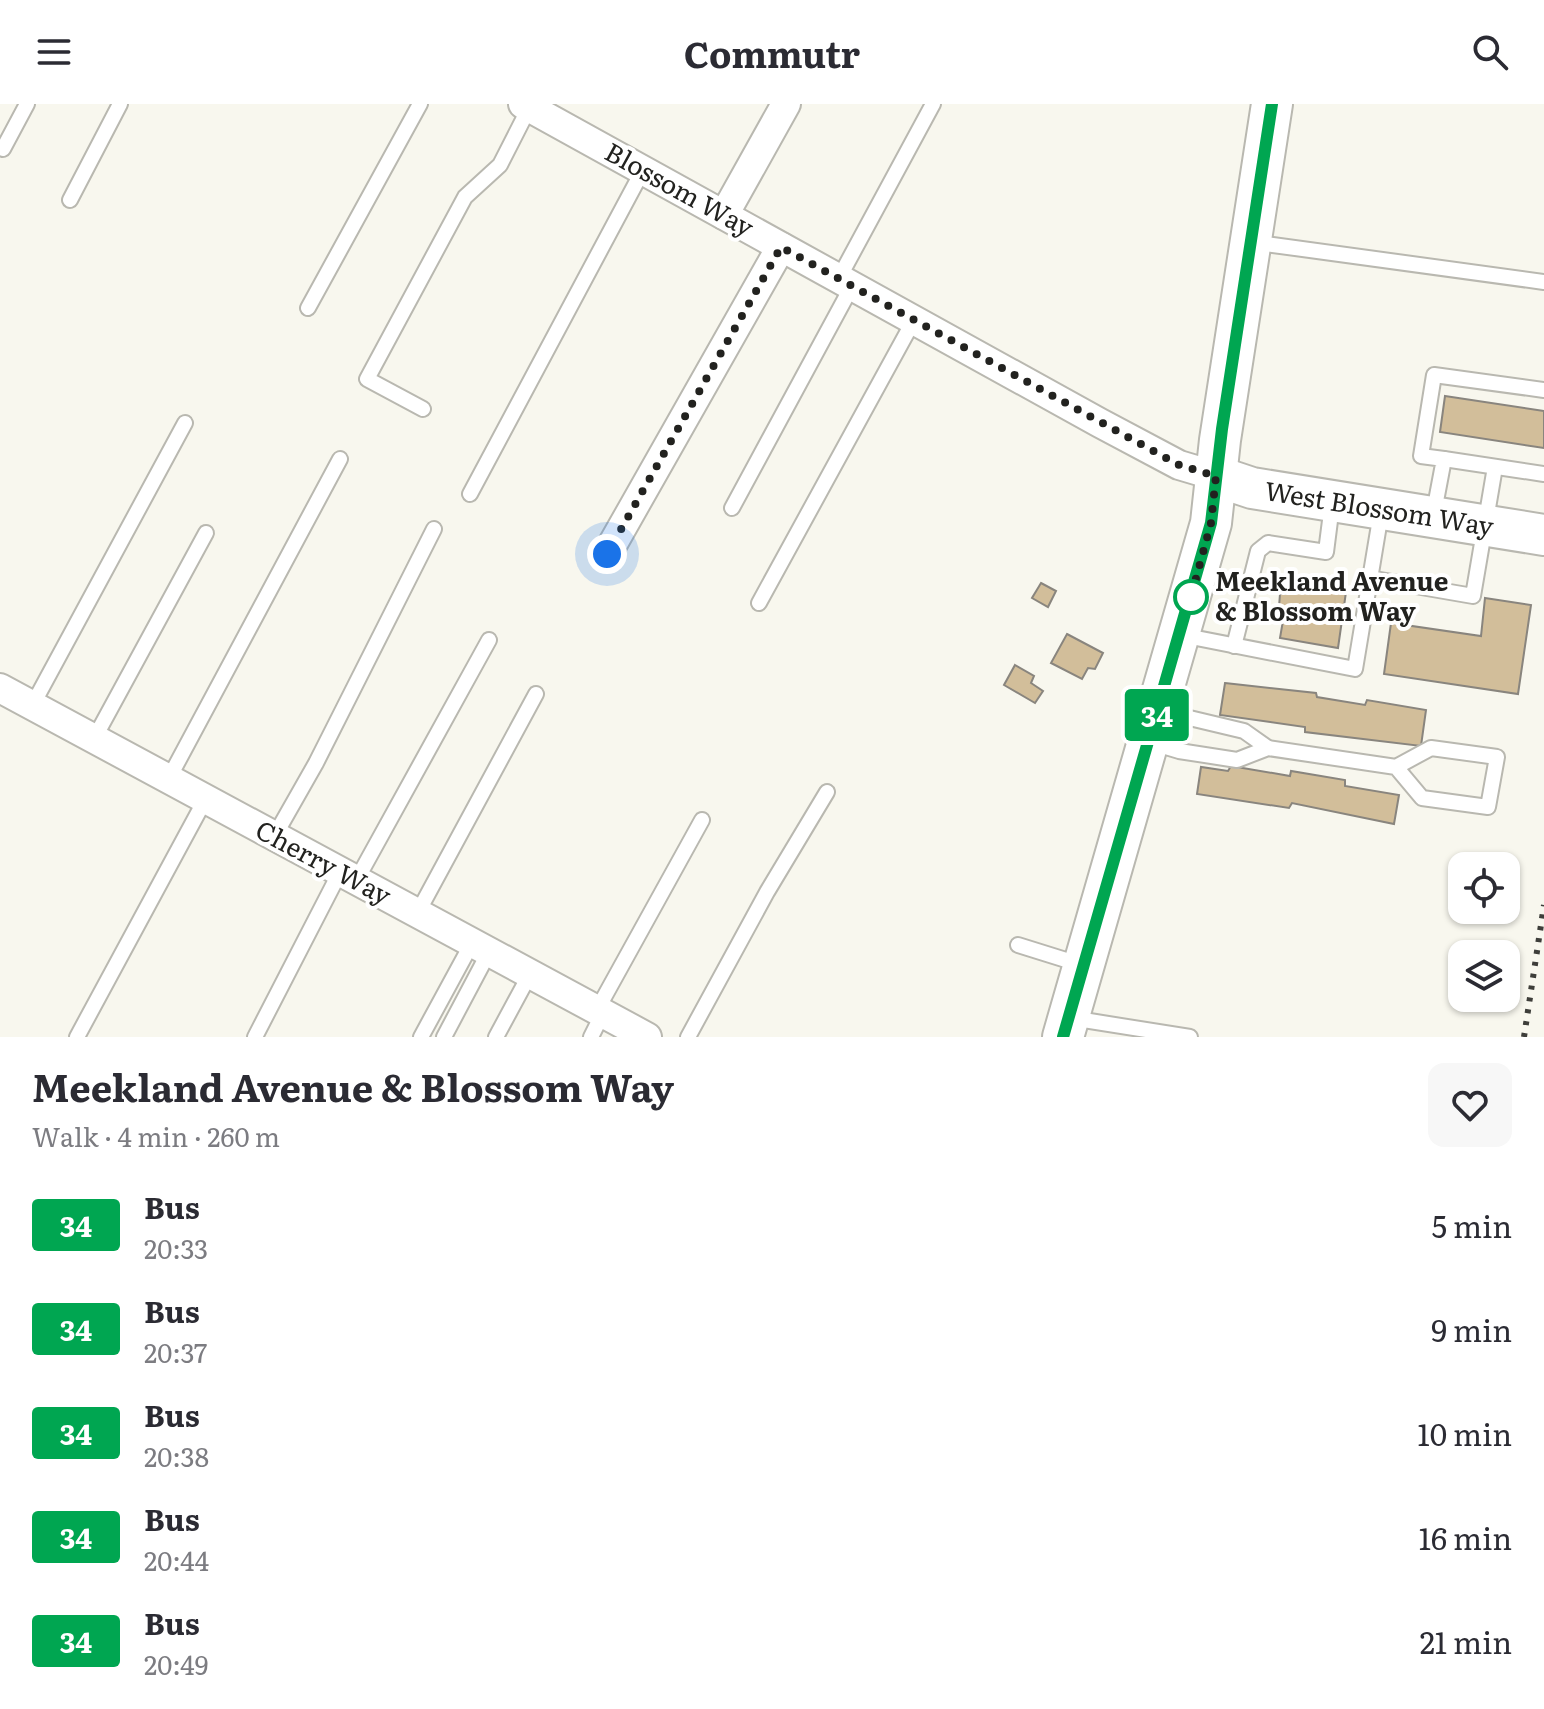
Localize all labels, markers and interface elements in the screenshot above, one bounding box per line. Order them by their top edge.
text: Commutr [684,26,860,79]
icon: menu [32,30,76,74]
icon: search [1468,30,1512,74]
street label: Blossom Way [599,131,762,245]
street label: West Blossom Way [1262,469,1497,544]
your location [587,534,627,574]
place label: Meekland Avenue & Blossom Way [1215,560,1448,629]
marker: Meekland Avenue & Blossom Way [1174,580,1208,614]
line badge: 34 [1121,689,1193,741]
text: 34 [1141,694,1173,736]
street label: Cherry Way [249,809,399,913]
map controls [1448,852,1520,1012]
button: locate [1448,852,1520,924]
button: layers [1448,940,1520,1012]
text: Meekland Avenue & Blossom Way [32,1057,674,1114]
button: heart [1428,1063,1512,1147]
text: Walk · 4 min · 260 m [32,1116,280,1155]
text: Bus [144,1184,200,1228]
text: 5 min [1432,1203,1512,1247]
text: 34 [60,1204,92,1246]
text: 20:33 [144,1228,208,1267]
text: Bus [144,1288,200,1332]
text: 9 min [1431,1307,1512,1351]
text: 34 [60,1308,92,1350]
text: 20:37 [144,1332,207,1371]
text: Bus [144,1392,200,1436]
text: 10 min [1418,1411,1512,1455]
text: 34 [60,1412,92,1454]
text: 20:38 [144,1436,209,1475]
text: Bus [144,1496,200,1540]
text: 16 min [1419,1515,1512,1559]
text: 34 [60,1516,92,1558]
text: 20:44 [144,1540,209,1579]
text: Bus [144,1600,200,1644]
text: 21 min [1420,1619,1512,1663]
text: 34 [60,1620,92,1662]
text: 20:49 [144,1644,208,1683]

